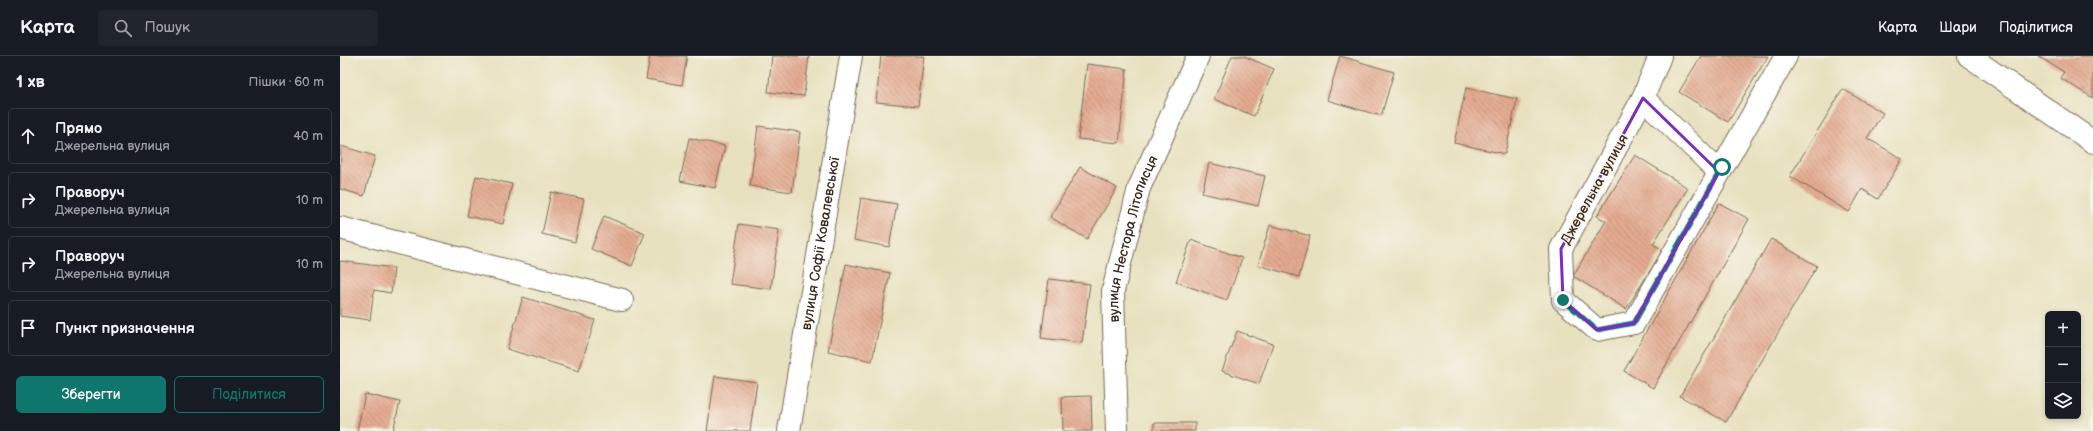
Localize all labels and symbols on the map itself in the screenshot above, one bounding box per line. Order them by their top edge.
street label: Джерельна вулиця [1557,131,1632,247]
street label: вулиця Нестора Літописця [1105,153,1162,323]
street label: вулиця Софії Ковалевської [798,155,843,331]
route start [1713,158,1731,176]
route end [1554,291,1572,309]

